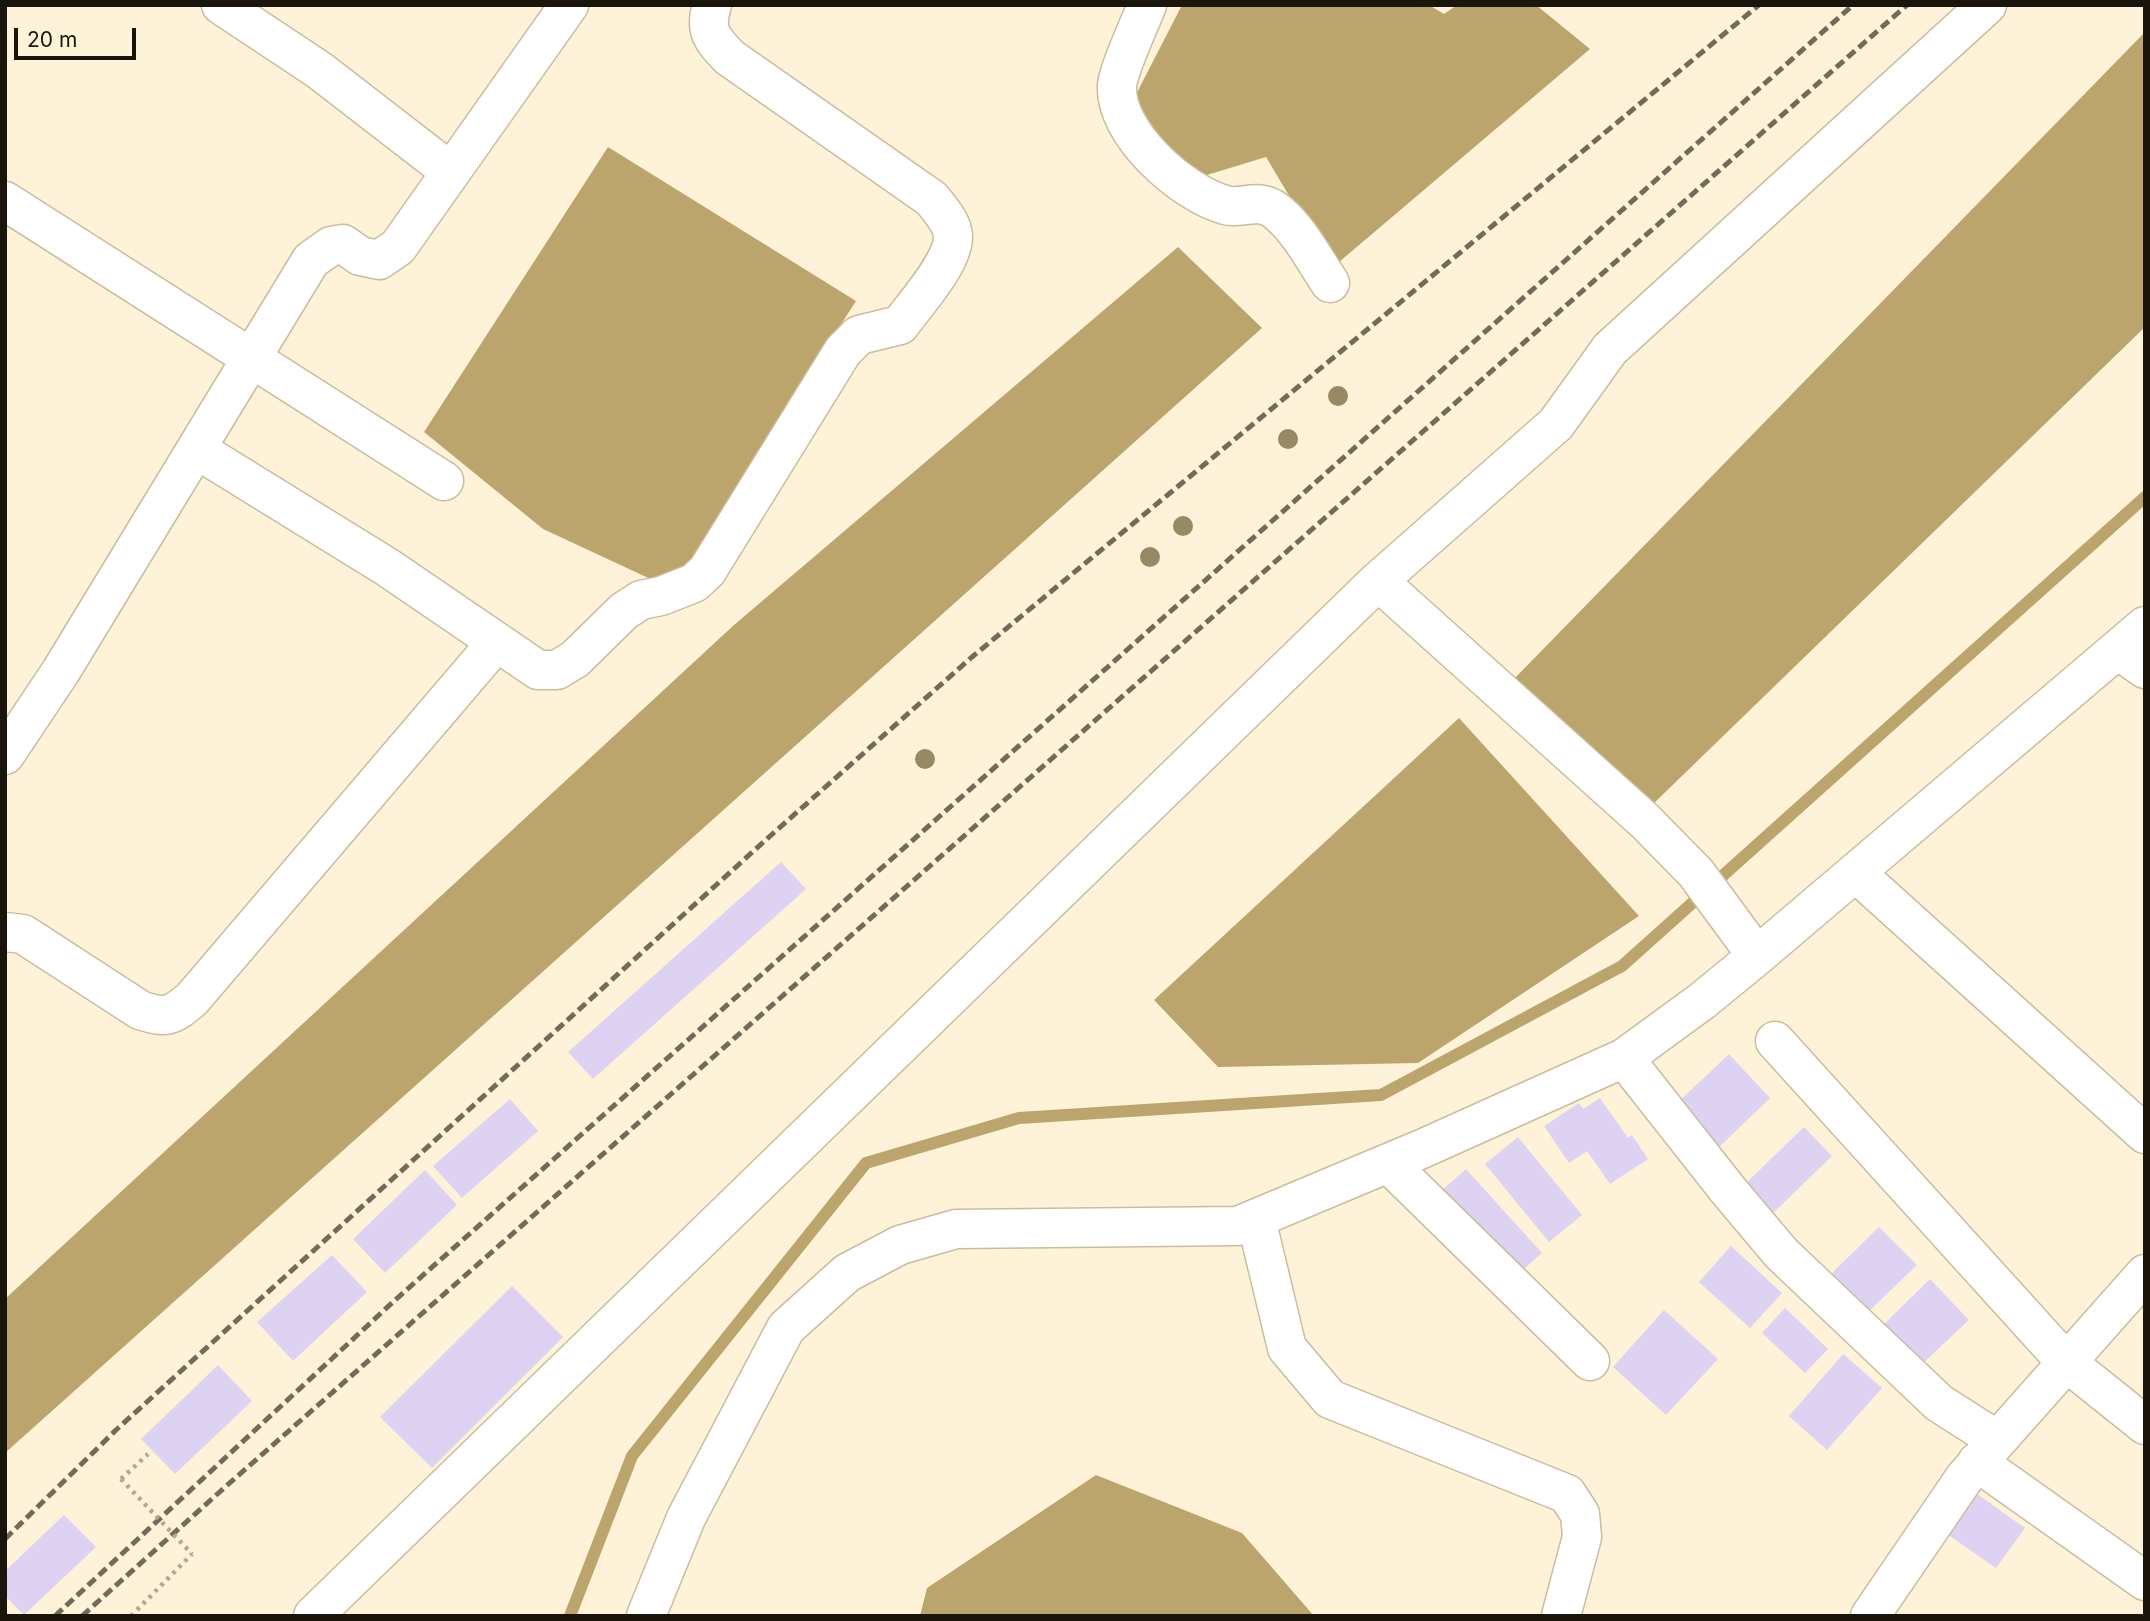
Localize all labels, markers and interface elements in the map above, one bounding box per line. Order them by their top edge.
scale bar [18,14,140,58]
text: 20 m [27,27,77,52]

